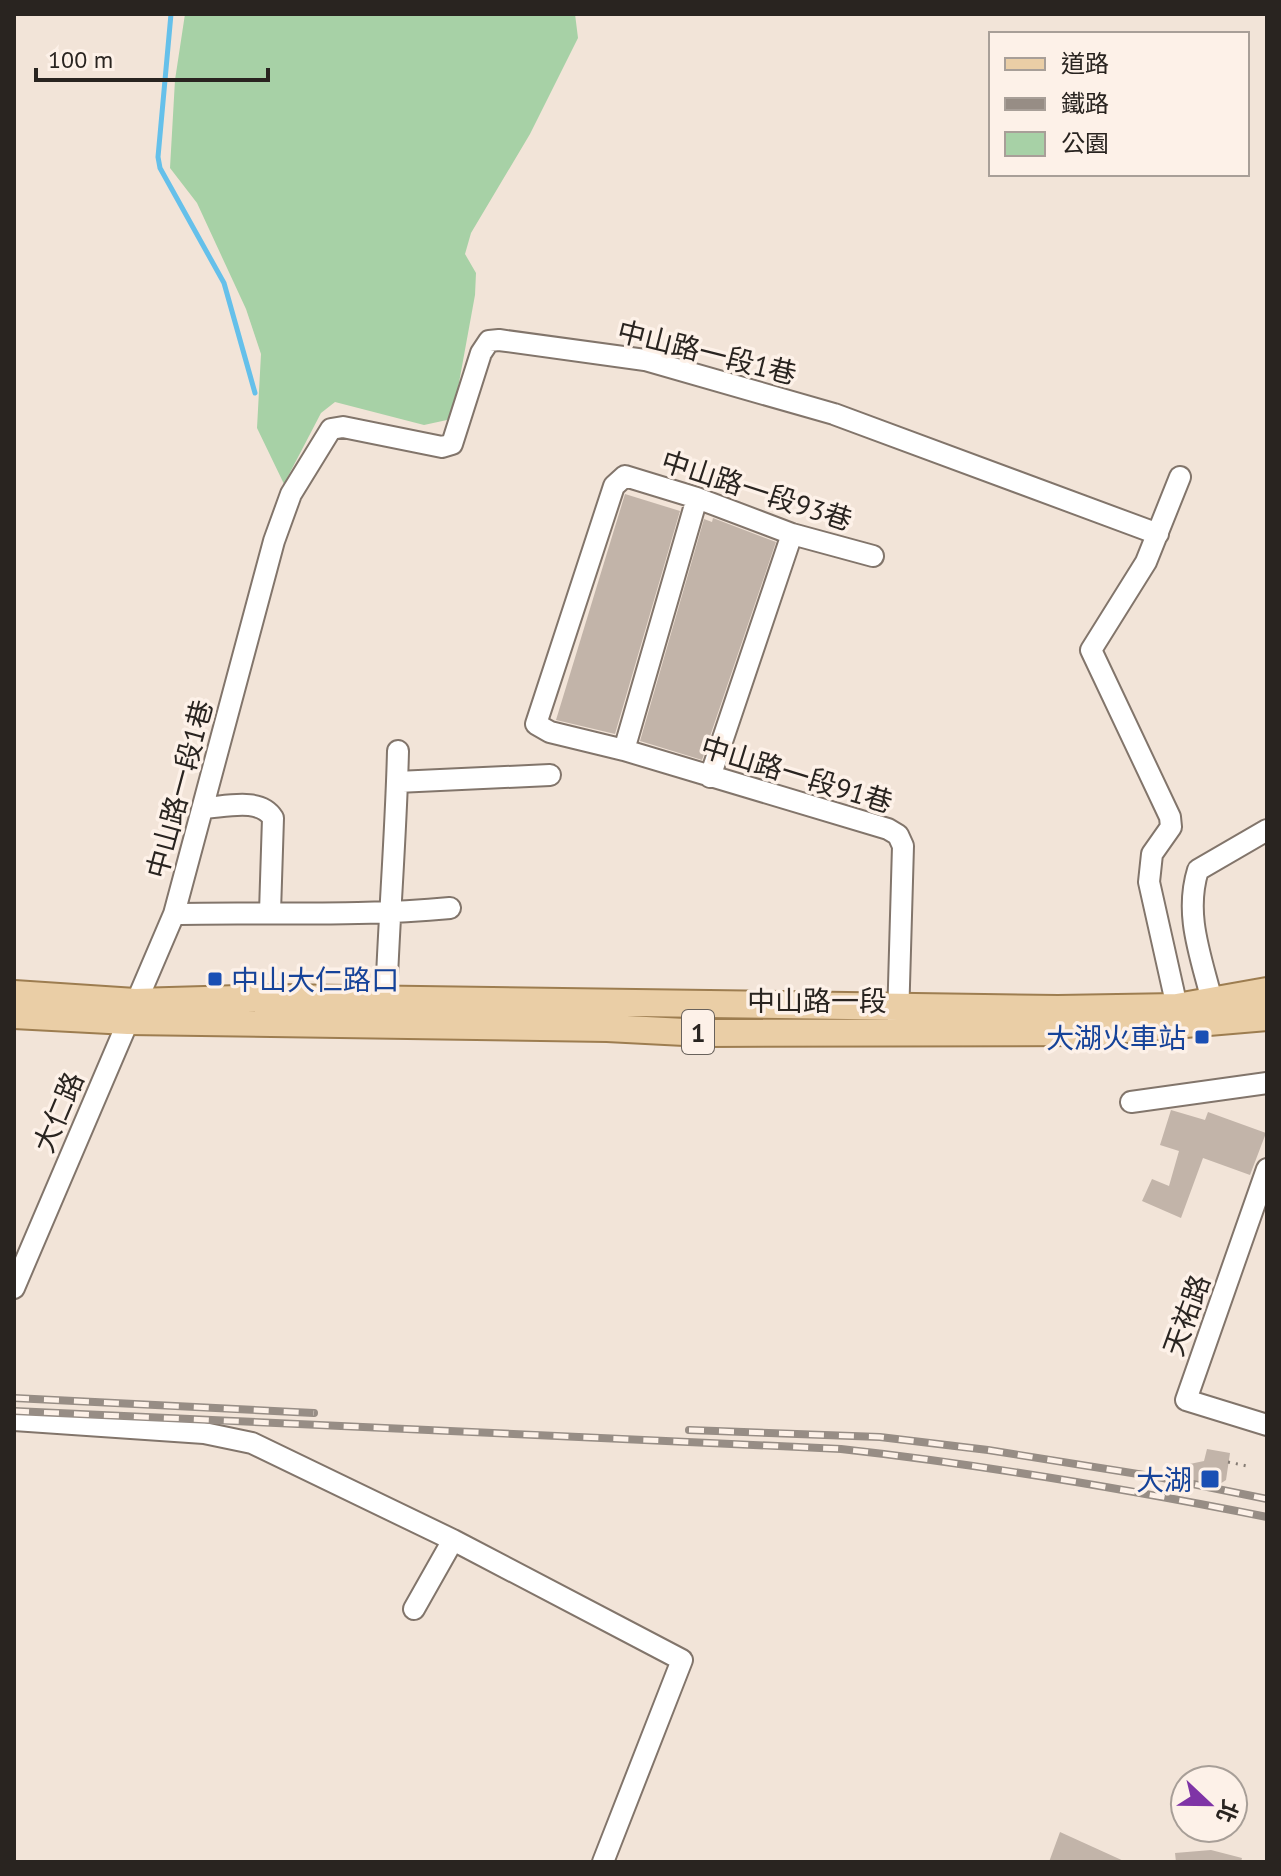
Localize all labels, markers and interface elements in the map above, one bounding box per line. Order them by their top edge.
scale bar [36,32,268,82]
legend [989,32,1249,176]
text: 100 m [48,44,113,75]
text: 道路 [1061,48,1109,79]
text: 鐵路 [1061,88,1109,119]
text: 公園 [1061,128,1109,159]
street label: 中山路一段1巷 [614,312,800,392]
street label: 中山路一段93巷 [657,442,857,538]
street label: 中山路一段1巷 [137,696,221,882]
street label: 中山路一段91巷 [697,727,897,821]
place label: 中山大仁路口 [231,961,399,998]
marker: 中山大仁路口 [206,970,224,988]
street label: 中山路一段 [747,982,887,1019]
road number: 1 [682,1010,714,1054]
place label: 大湖火車站 [1046,1019,1186,1056]
marker: 大湖火車站 [1193,1028,1211,1046]
street label: 大仁路 [25,1066,91,1158]
street label: 天祐路 [1154,1269,1218,1361]
place label: 大湖 [1136,1461,1192,1498]
marker: 大湖 [1199,1468,1221,1490]
north arrow [1169,1764,1249,1844]
text: 北 [1210,1796,1245,1827]

